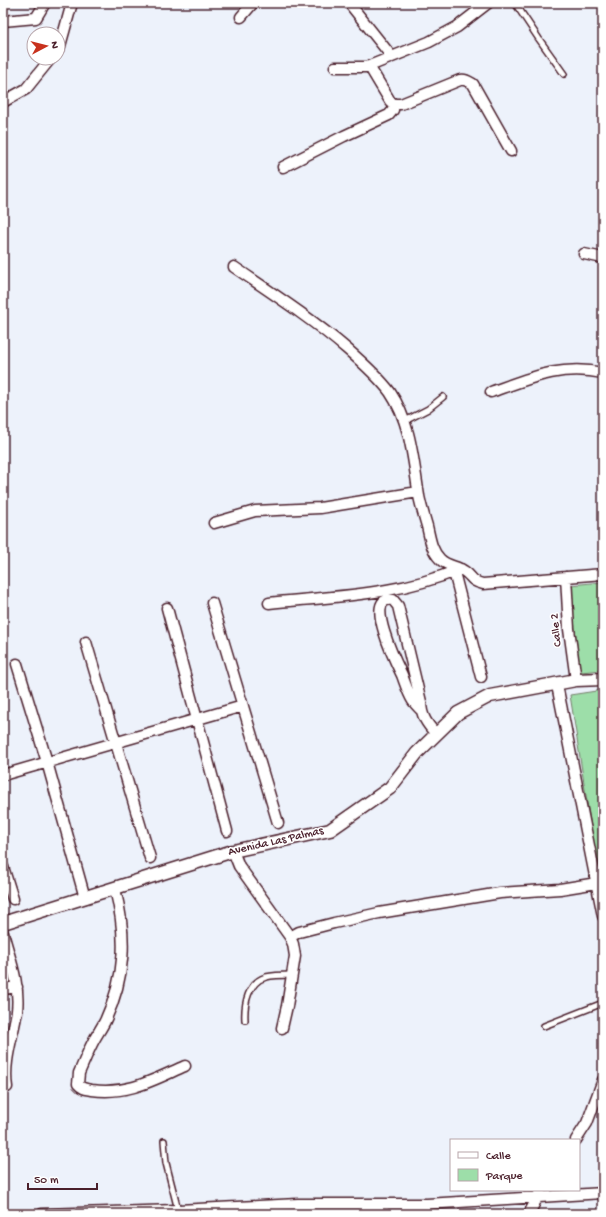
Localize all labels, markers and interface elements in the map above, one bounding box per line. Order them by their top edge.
north arrow [26,26,66,66]
text: N [48,41,60,49]
street label: Calle 2 [548,613,566,647]
street label: Avenida Las Palmas [227,824,326,860]
legend [450,1139,580,1191]
text: Calle [486,1150,511,1164]
scale bar [28,1165,97,1191]
text: Parque [485,1170,523,1184]
text: 50 m [34,1174,59,1188]

